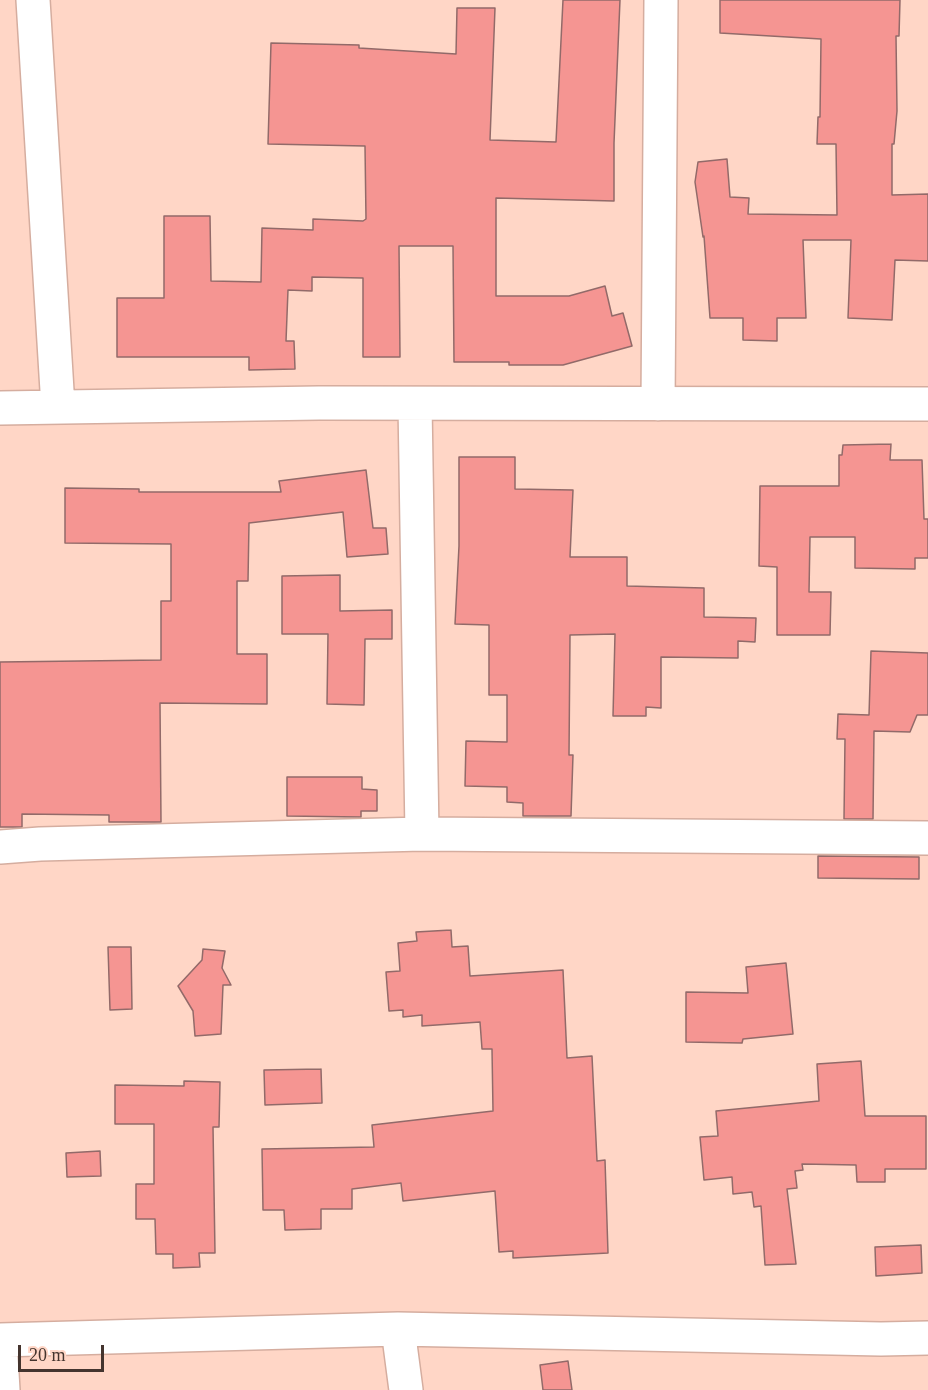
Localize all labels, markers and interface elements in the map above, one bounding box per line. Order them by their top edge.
scale bar [21,1333,106,1371]
text: 20 m [29,1345,66,1365]

